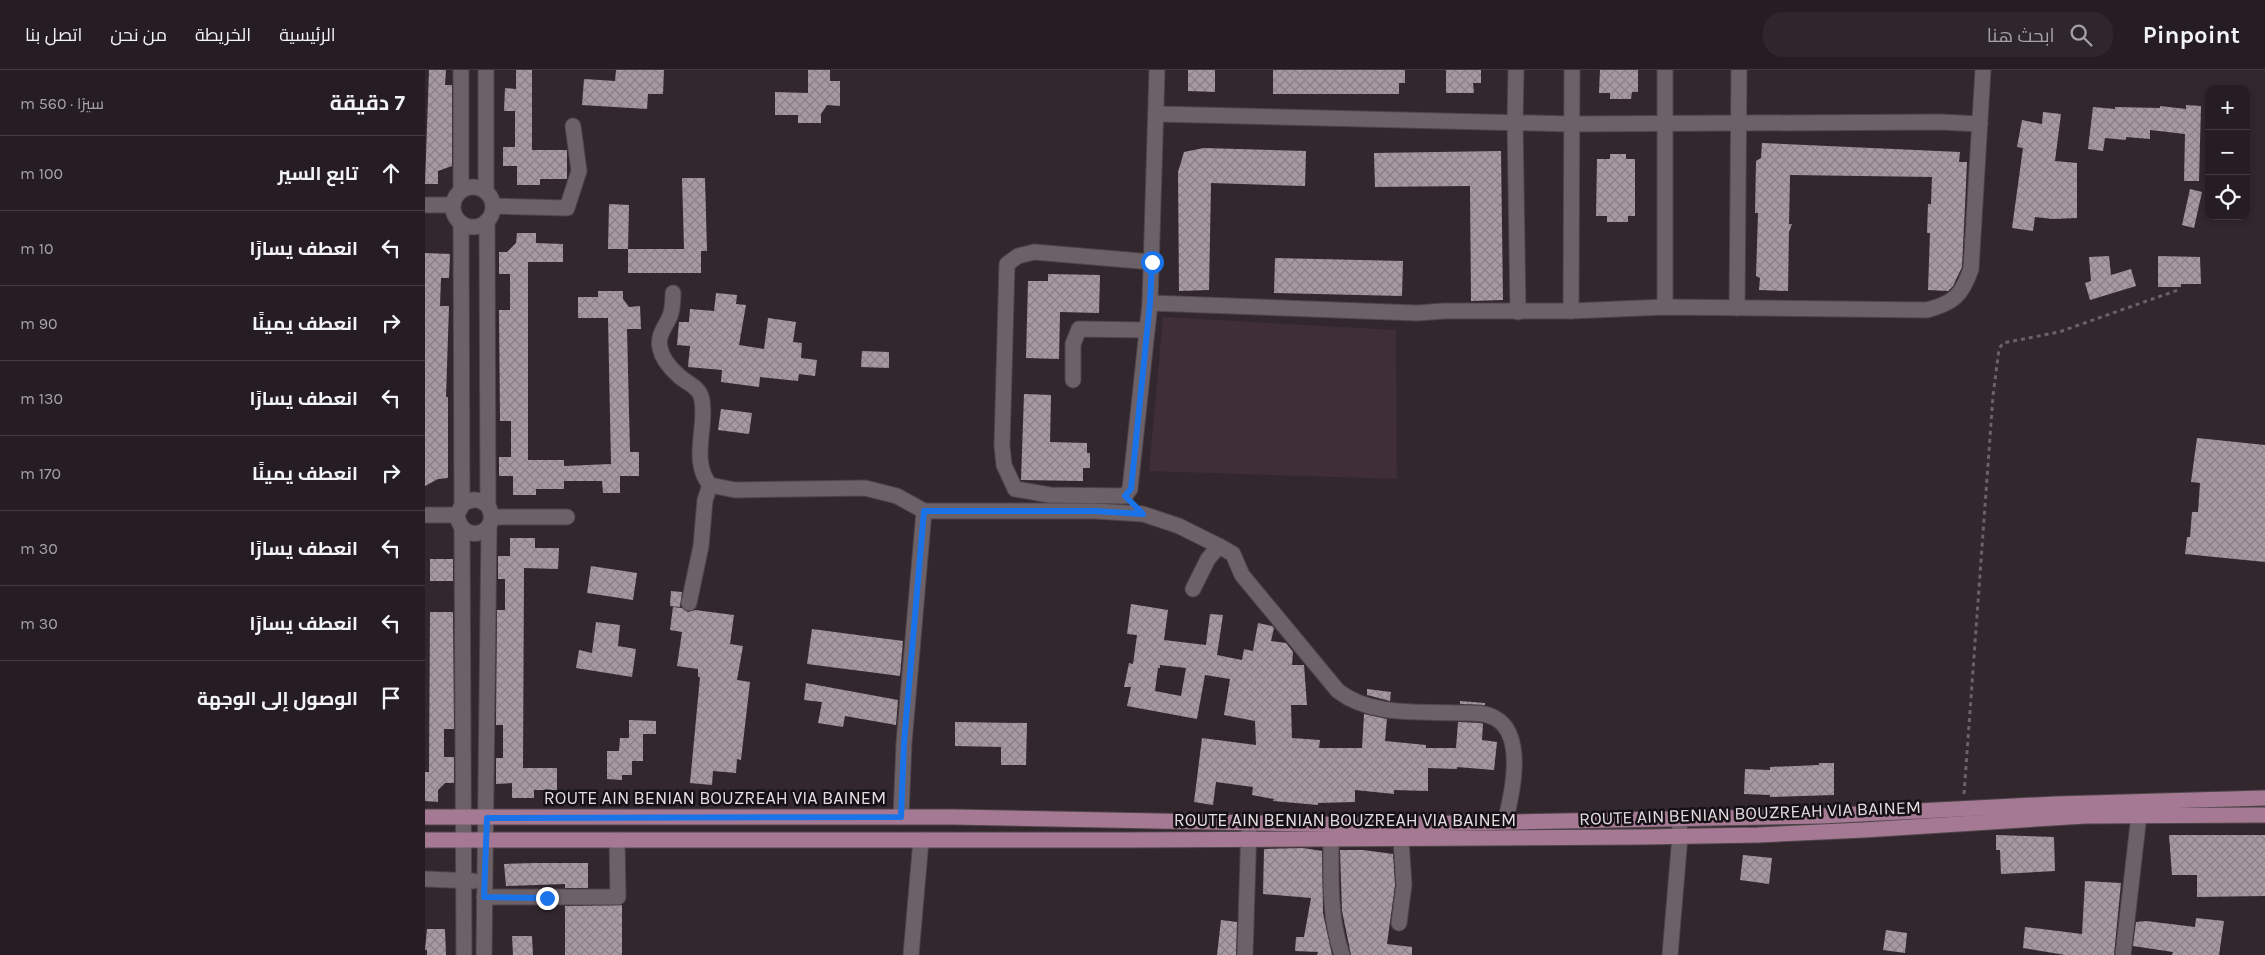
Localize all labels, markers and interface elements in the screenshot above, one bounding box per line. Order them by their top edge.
search box [1763,12,2113,57]
icon: search [2067,21,2095,49]
text: Pinpoint [2143,21,2240,49]
text: اتصل بنا [25,24,82,46]
text: من نحن [110,24,167,46]
text: الخريطة [195,24,251,46]
text: الرئيسية [279,24,336,46]
text: ابحث هنا [1987,25,2055,47]
map controls [2205,85,2250,220]
button: + [2205,85,2250,130]
text: 7 دقيقة [330,91,405,115]
text: سيرًا · 560 m [20,94,104,113]
button: − [2205,130,2250,175]
icon: ahead [377,159,405,187]
text: تابع السير [278,163,358,185]
text: 100 m [20,164,63,183]
button: locate [2205,175,2250,220]
icon: left [377,234,405,262]
text: انعطف يسارًا [250,238,358,260]
text: 10 m [20,239,54,258]
route start [1141,251,1164,274]
icon: right [377,309,405,337]
text: انعطف يمينًا [252,313,358,335]
text: 90 m [20,314,58,333]
icon: left [377,384,405,412]
text: انعطف يسارًا [250,388,358,410]
text: 130 m [20,389,63,408]
icon: right [377,459,405,487]
text: انعطف يمينًا [252,463,358,485]
text: 170 m [20,464,61,483]
icon: left [377,534,405,562]
text: انعطف يسارًا [250,538,358,560]
text: 30 m [20,539,58,558]
icon: left [377,609,405,637]
text: انعطف يسارًا [250,613,358,635]
text: 30 m [20,614,58,633]
icon: arrive [377,684,405,712]
text: الوصول إلى الوجهة [197,688,358,710]
street label: ROUTE AIN BENIAN BOUZREAH VIA BAINEM [544,787,886,809]
street label: ROUTE AIN BENIAN BOUZREAH VIA BAINEM [1579,796,1921,830]
street label: ROUTE AIN BENIAN BOUZREAH VIA BAINEM [1174,809,1516,831]
route end [536,887,559,910]

